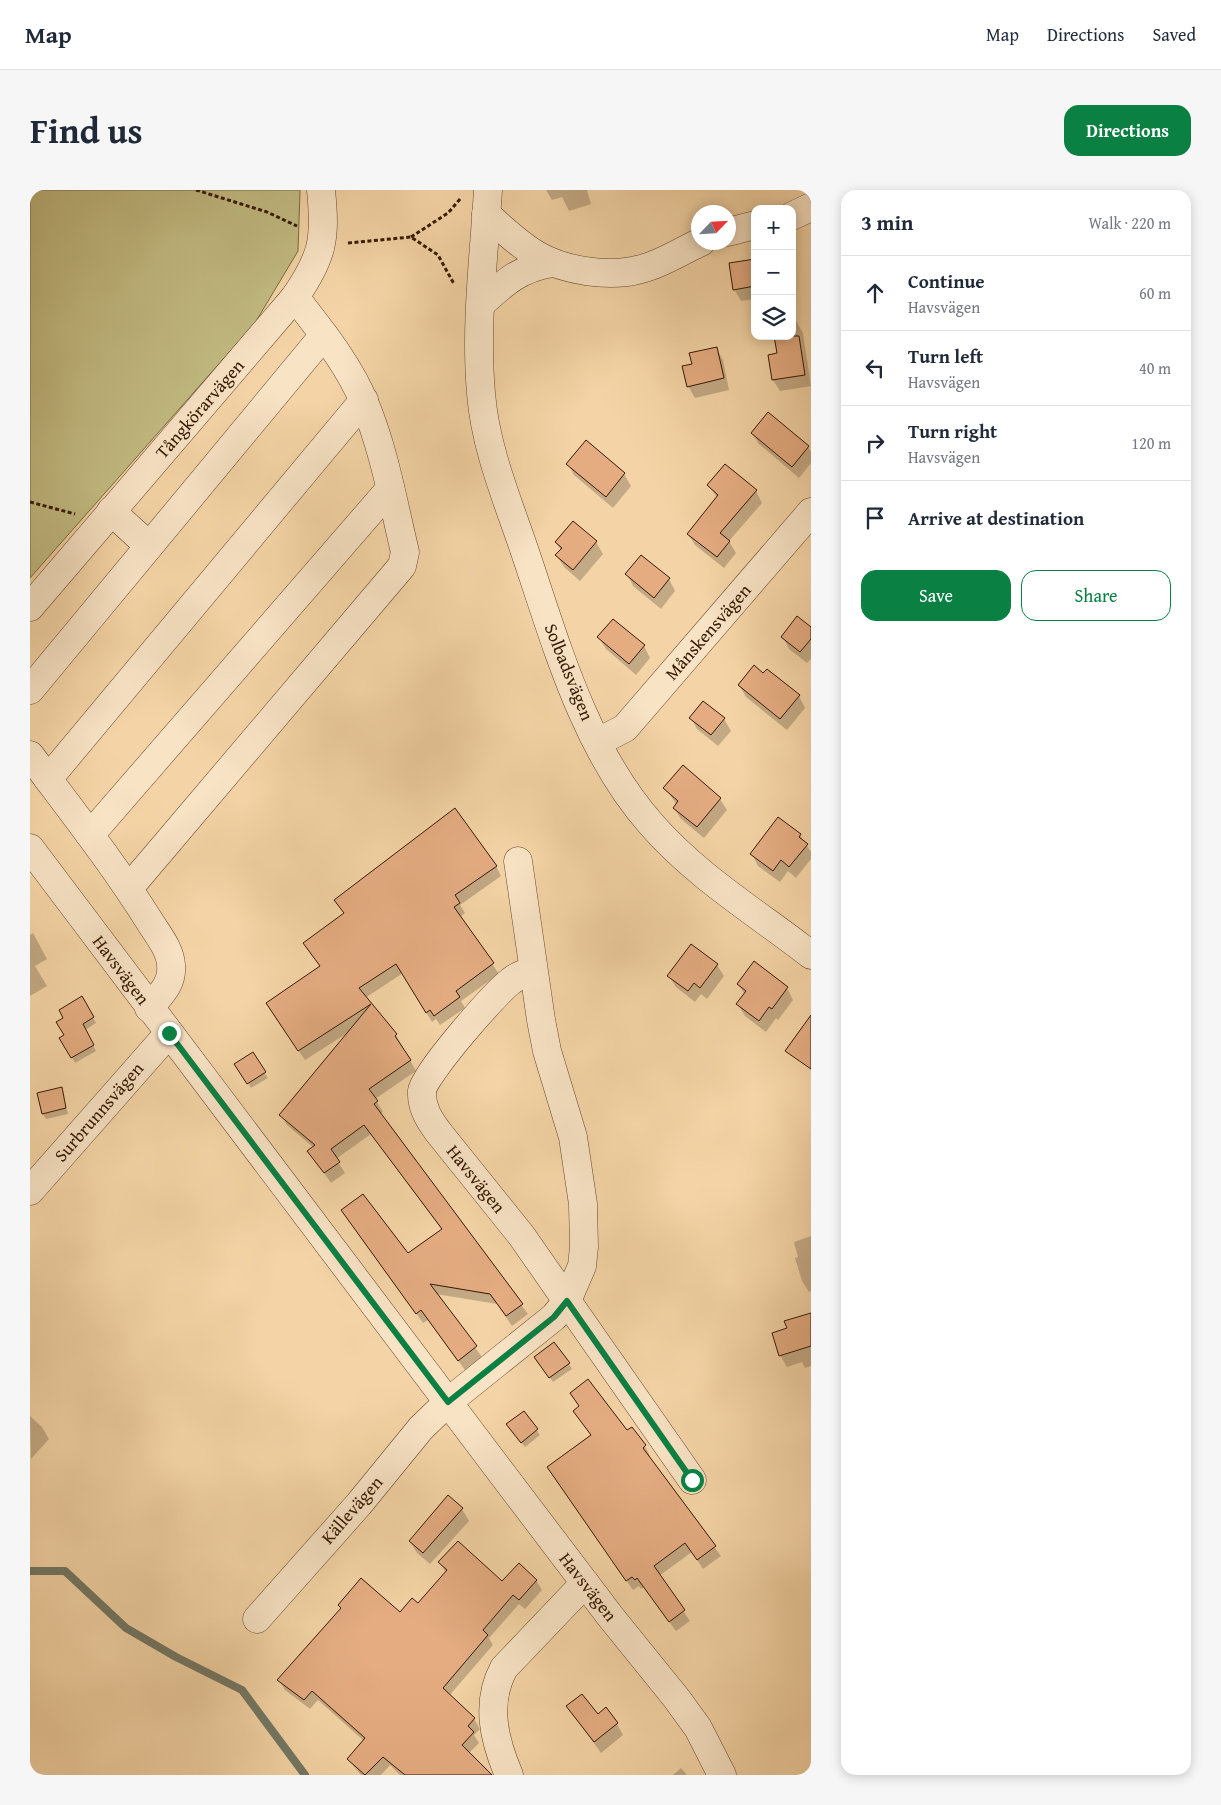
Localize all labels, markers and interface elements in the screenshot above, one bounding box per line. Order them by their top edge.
text: Map [25,17,72,52]
text: Map [986,21,1019,48]
text: Directions [1047,21,1124,48]
text: Saved [1152,21,1196,48]
text: Find us [30,105,143,156]
button: Directions [1064,105,1191,156]
north arrow [691,205,736,250]
map controls [751,205,796,340]
button: + [751,205,796,250]
text: 3 min [861,207,913,238]
text: Walk · 220 m [1088,211,1171,235]
button: − [751,250,796,295]
text: Continue [908,267,985,295]
icon: ahead [861,279,889,307]
text: 60 m [1139,281,1171,305]
button: layers [751,295,796,340]
text: Havsvägen [908,295,980,319]
text: Turn left [908,342,983,370]
street label: Tångkörarvägen [149,353,251,464]
icon: left [861,354,889,382]
text: 40 m [1139,356,1171,380]
text: Havsvägen [908,370,980,394]
text: Turn right [908,417,997,445]
icon: right [861,429,889,457]
text: 120 m [1131,431,1171,455]
text: Havsvägen [908,445,980,469]
icon: arrive [861,504,889,532]
text: Arrive at destination [908,504,1084,532]
button: Save [861,570,1011,621]
button: Share [1021,570,1171,621]
street label: Månskensvägen [658,578,757,686]
street label: Solbadsvägen [538,619,601,724]
street label: Havsvägen [86,929,157,1010]
route end [158,1022,181,1045]
street label: Surbrunnsvägen [48,1056,150,1168]
street label: Havsvägen [440,1139,512,1219]
route start [681,1469,704,1492]
street label: Källevägen [314,1470,389,1550]
street label: Havsvägen [553,1546,624,1627]

